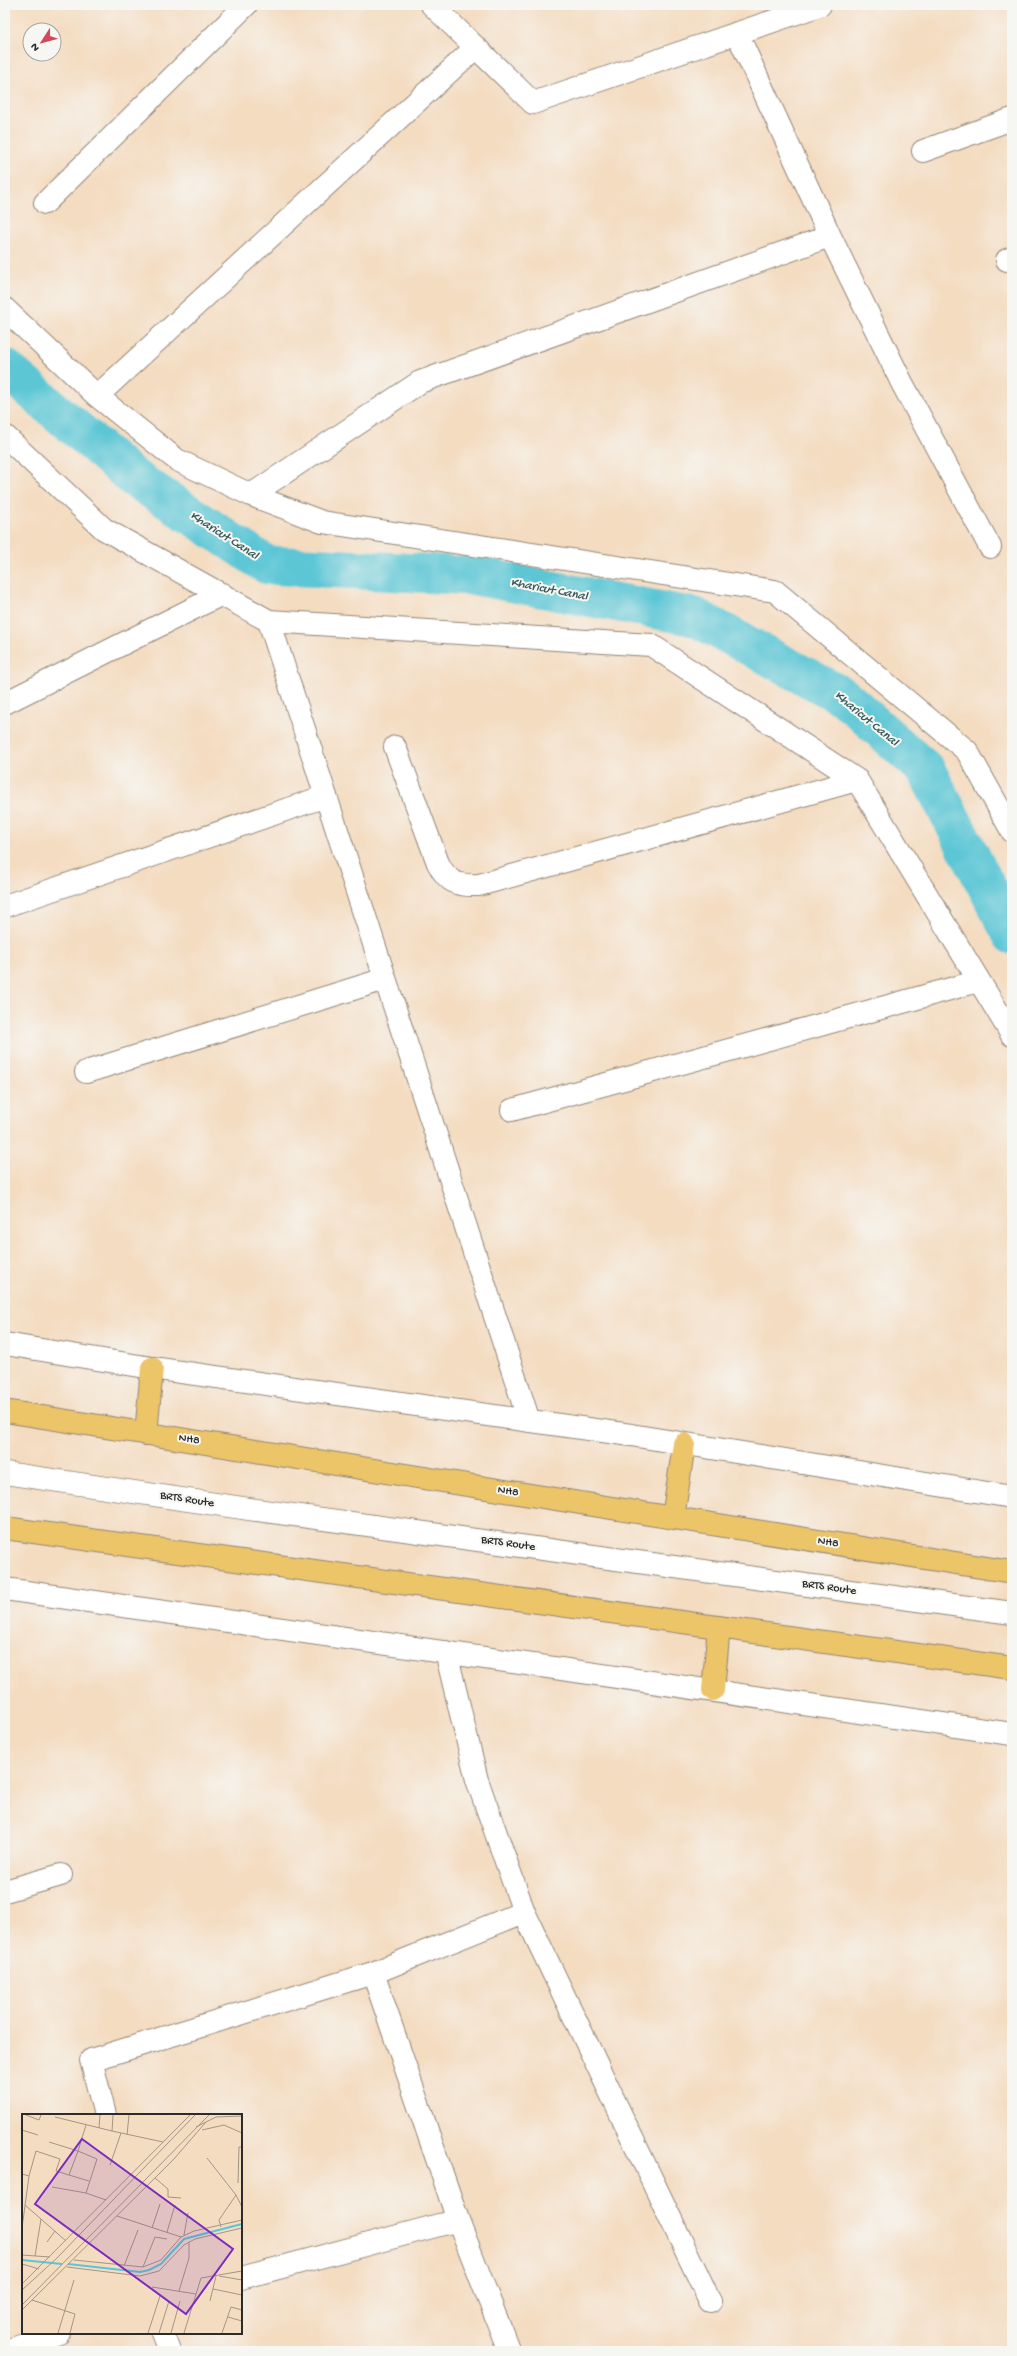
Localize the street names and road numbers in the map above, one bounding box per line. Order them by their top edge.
street label: NH8 [177,1431,201,1449]
street label: NH8 [496,1483,520,1501]
street label: BRTS Route [158,1489,216,1511]
street label: BRTS Route [479,1533,537,1555]
street label: NH8 [816,1534,840,1552]
street label: BRTS Route [800,1577,858,1599]

